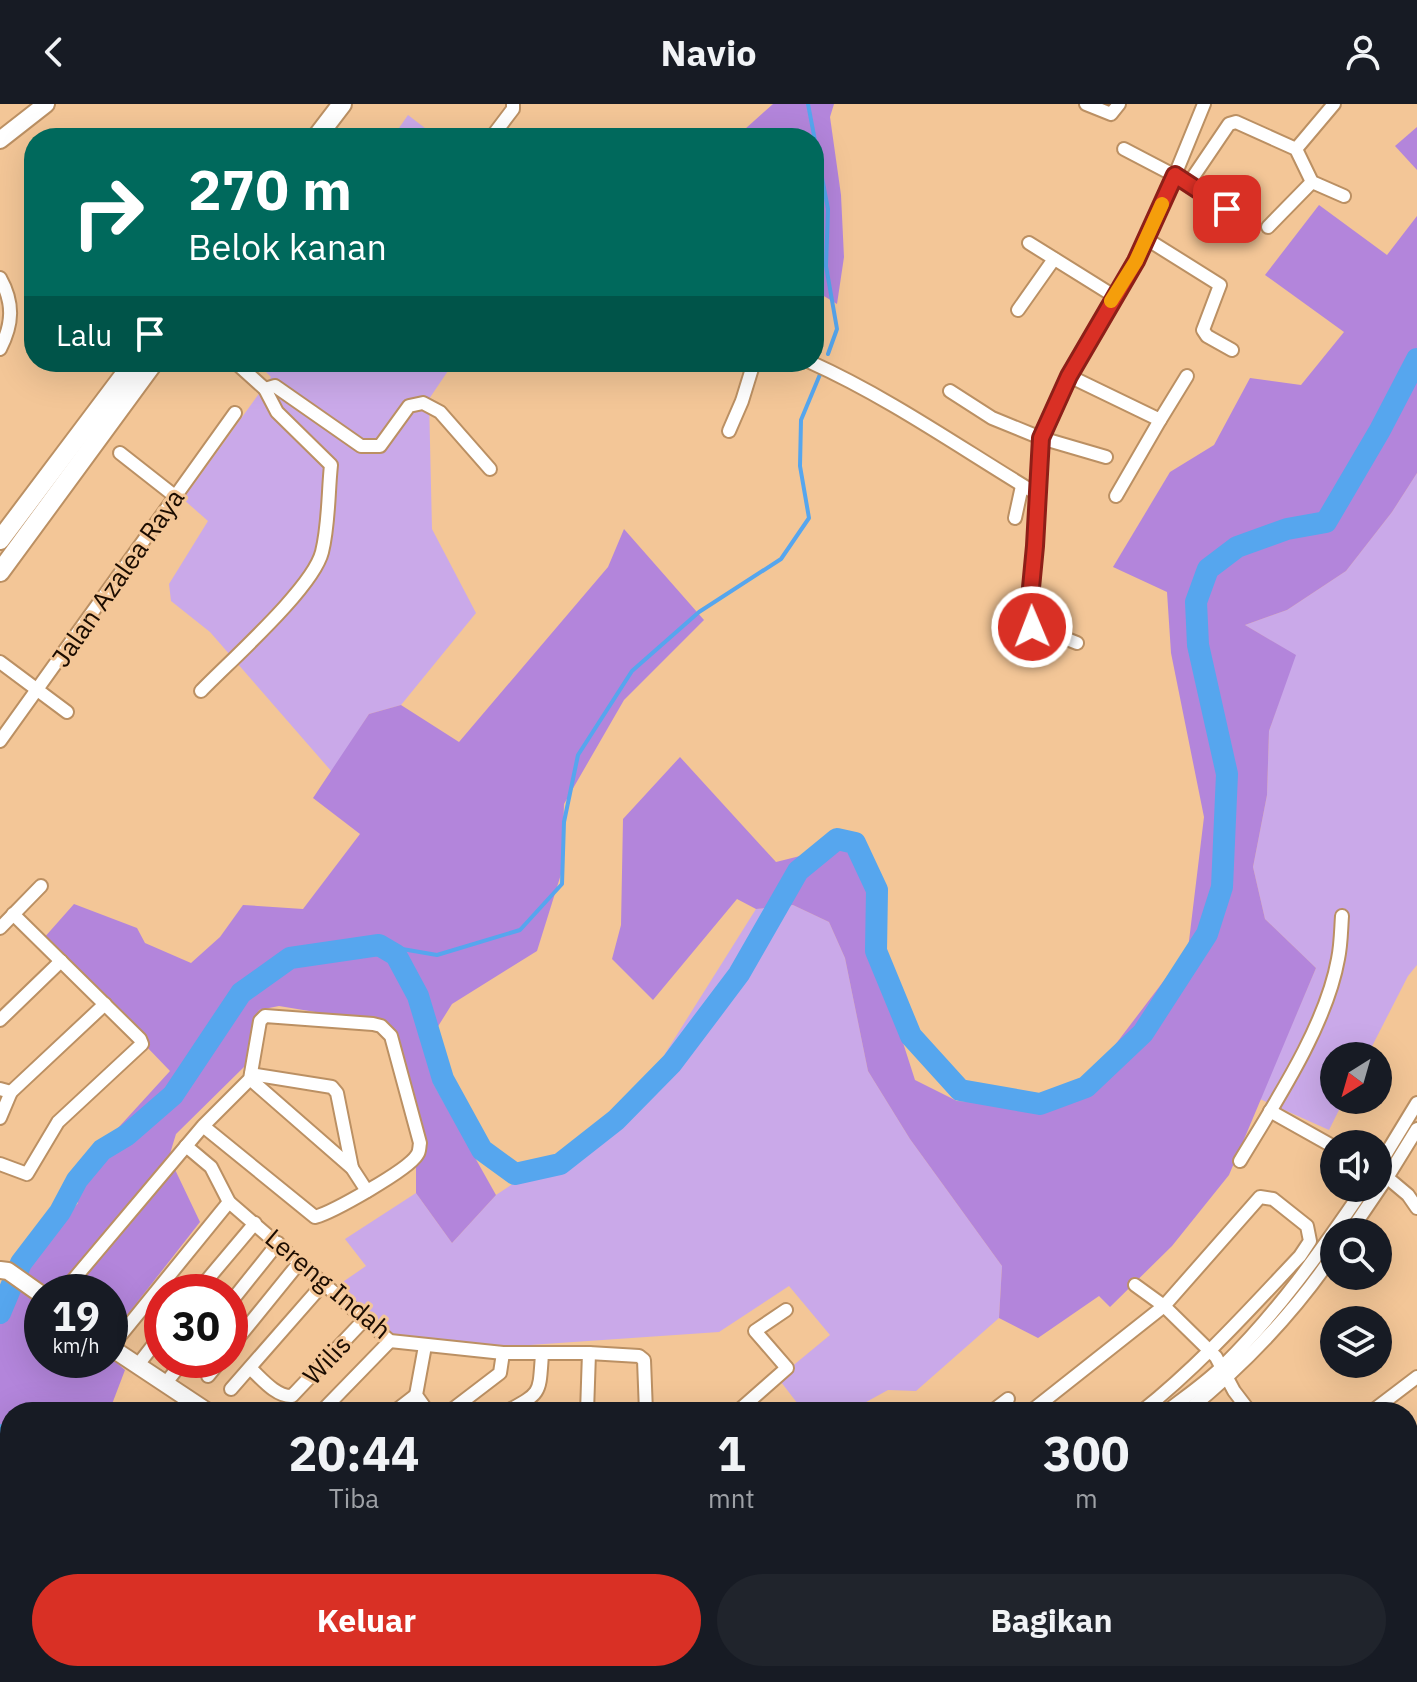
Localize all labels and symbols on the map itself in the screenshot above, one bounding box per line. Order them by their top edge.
pin [1193,175,1261,243]
street label: Jalan Azalea Raya [43,482,191,673]
position arrow [990,585,1074,669]
north arrow [1320,1042,1392,1114]
street label: Lereng Indah [259,1221,399,1346]
speed limit sign: 30 [144,1274,248,1378]
street label: Wilis [295,1327,358,1391]

